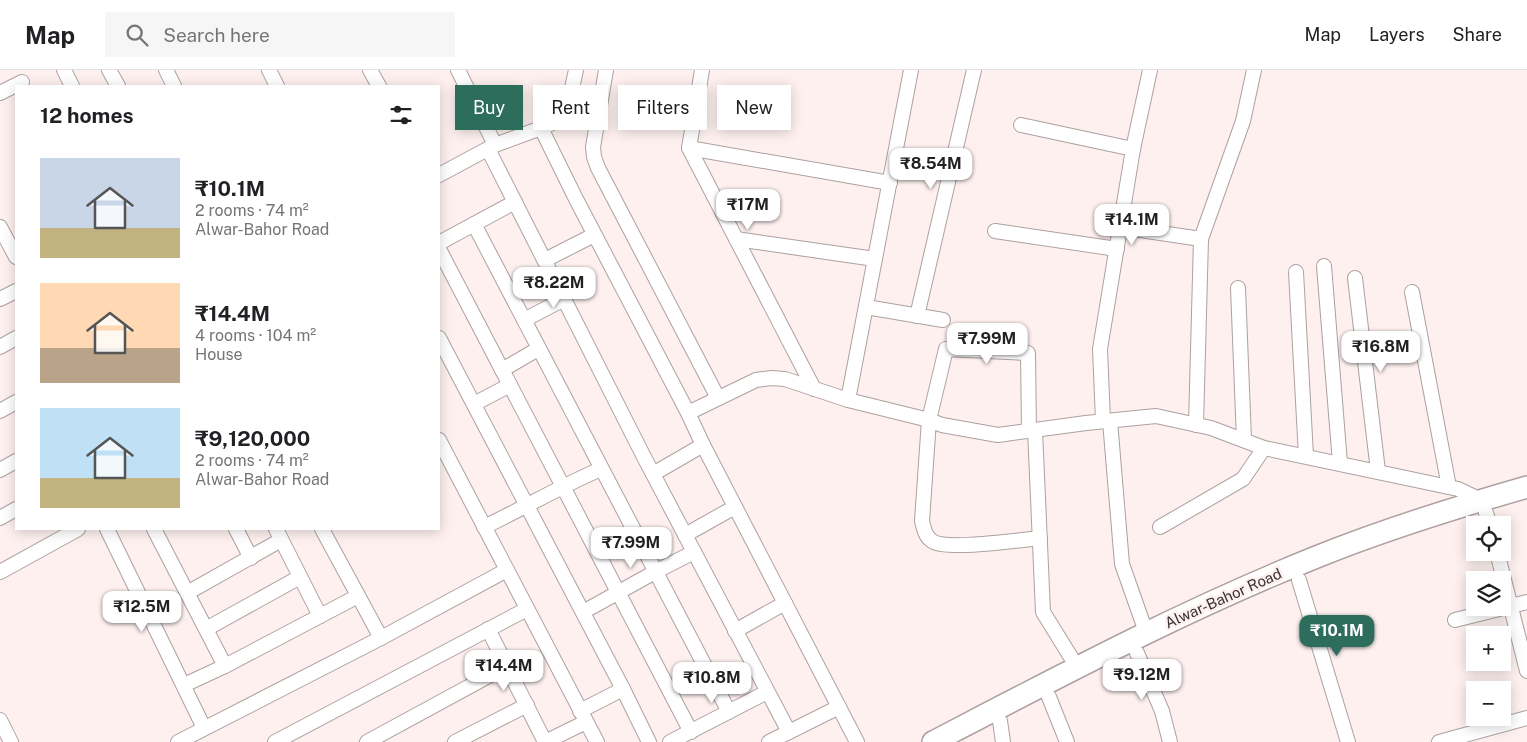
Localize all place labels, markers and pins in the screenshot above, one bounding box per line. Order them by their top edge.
pin: ₹8.54M [890,148,972,190]
pin: ₹17M [718,189,778,231]
pin: ₹14.1M [1091,204,1173,246]
pin: ₹8.22M [513,266,595,309]
pin: ₹7.99M [946,322,1028,365]
pin: ₹16.8M [1340,330,1422,373]
pin: ₹7.99M [590,526,672,569]
pin: ₹12.5M [101,590,183,633]
pin: ₹10.1M [1296,614,1378,657]
pin: ₹14.4M [463,650,545,692]
pin: ₹9.12M [1101,658,1183,701]
pin: ₹10.8M [671,662,753,704]

